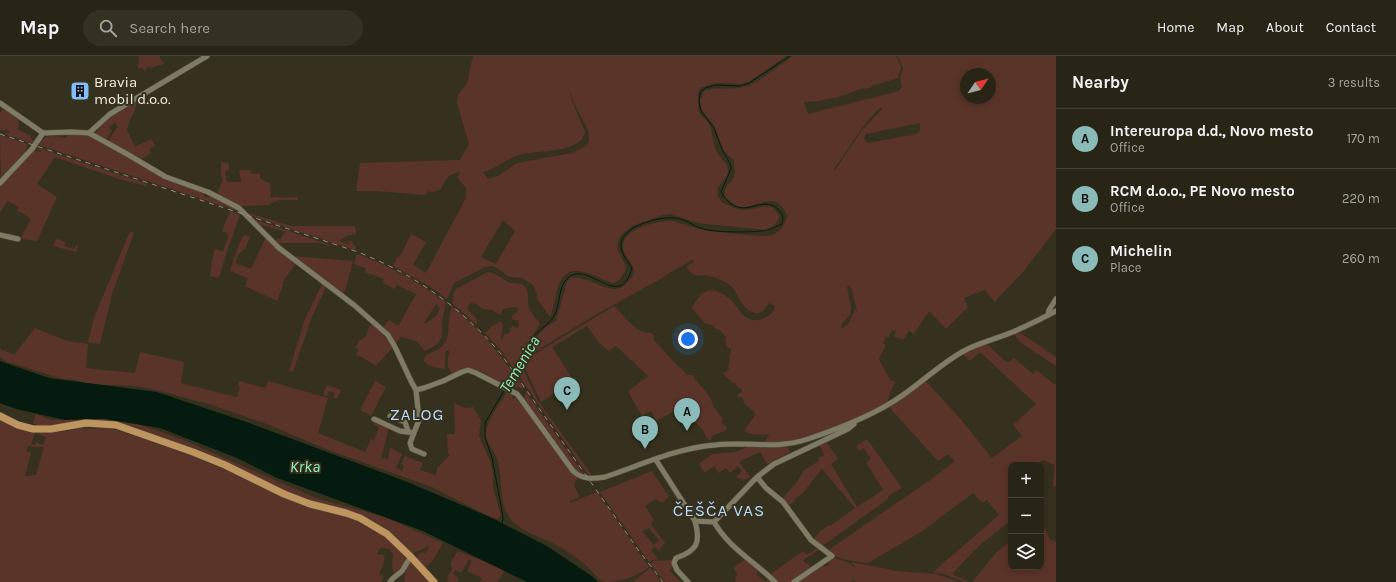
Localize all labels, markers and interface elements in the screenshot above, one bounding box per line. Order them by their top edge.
search box [83,10,363,46]
text: Map [20,17,59,39]
icon: search [97,17,119,39]
text: Search here [129,19,210,37]
text: Home [1157,19,1194,36]
text: Map [1216,19,1244,36]
text: About [1266,19,1304,36]
text: Contact [1326,19,1376,36]
north arrow [960,68,996,104]
text: Nearby [1072,72,1129,92]
place label: Bravia mobil d.o.o. [94,73,171,108]
text: 3 results [1328,75,1380,90]
building icon: Bravia mobil d.o.o. [69,80,91,102]
text: Intereuropa d.d., Novo mesto [1110,122,1313,140]
text: A [1081,131,1089,146]
text: 170 m [1347,131,1380,146]
text: Office [1110,140,1145,155]
text: RCM d.o.o., PE Novo mesto [1110,182,1295,200]
text: B [1081,191,1089,206]
text: 220 m [1342,191,1380,206]
text: Office [1110,200,1145,215]
text: Michelin [1110,242,1172,260]
text: C [1081,251,1089,266]
text: 260 m [1342,251,1380,266]
text: Place [1110,260,1141,275]
your location [678,329,698,349]
water label: Temenica [495,332,544,396]
pin: C [554,377,580,410]
pin: A [674,398,700,431]
district label: ZALOG [390,404,444,424]
pin: B [632,416,658,449]
water label: Krka [290,457,320,476]
map controls [1008,462,1044,570]
button: + [1008,462,1044,498]
button: − [1008,498,1044,534]
district label: ČEŠČA VAS [673,500,765,520]
button: layers [1008,534,1044,570]

